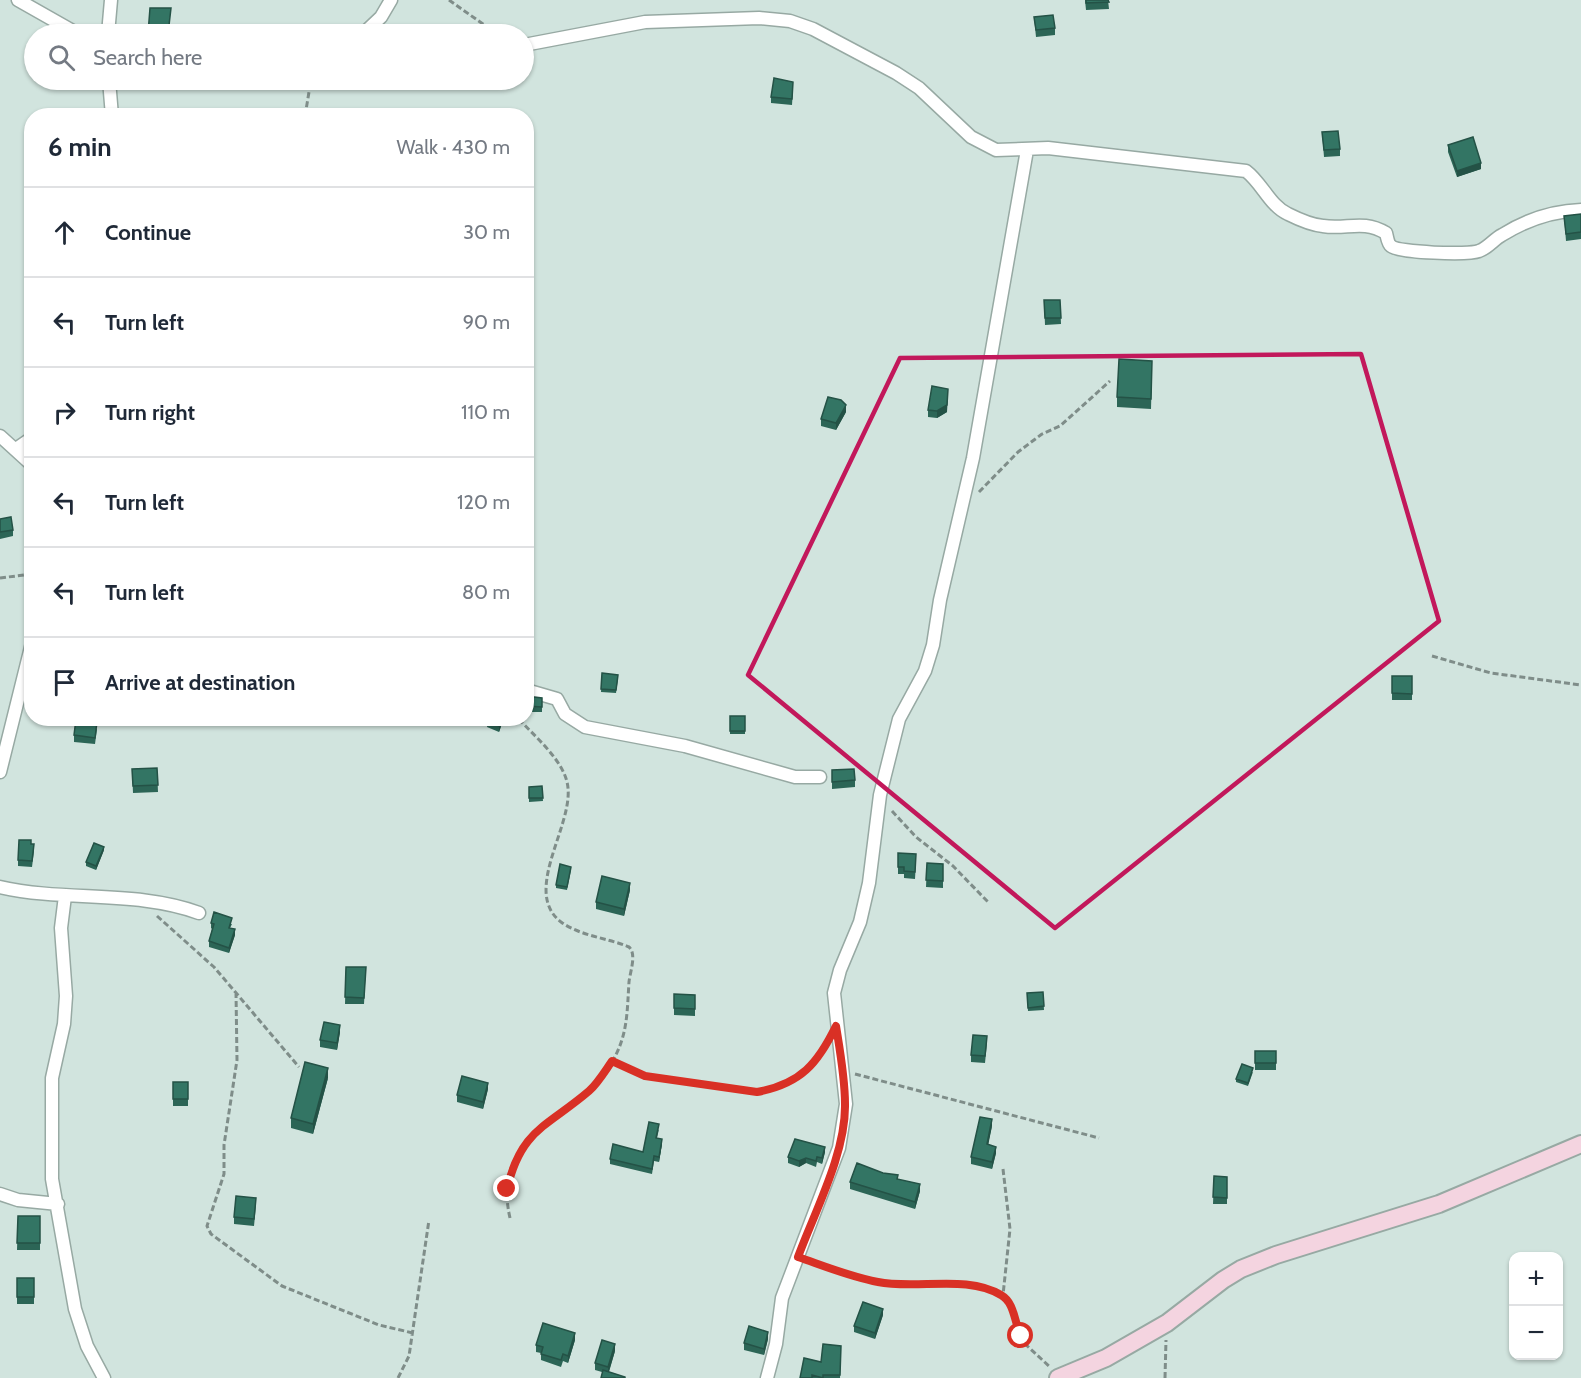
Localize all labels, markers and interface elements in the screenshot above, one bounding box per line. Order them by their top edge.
search box [24,24,534,90]
icon: search [45,41,78,74]
text: Search here [93,44,202,71]
text: 6 min [48,131,112,163]
text: Walk · 430 m [396,135,510,159]
icon: ahead [48,216,81,249]
text: Continue [105,219,191,246]
text: 30 m [463,220,510,244]
icon: left [48,306,81,339]
text: Turn left [105,309,184,336]
text: 90 m [463,310,510,334]
icon: right [48,396,81,429]
text: Turn right [105,399,195,426]
text: 110 m [461,400,510,424]
icon: left [48,486,81,519]
text: Turn left [105,489,184,516]
text: 120 m [457,490,510,514]
icon: left [48,576,81,609]
text: Turn left [105,579,184,606]
text: 80 m [462,580,510,604]
icon: arrive [48,666,81,699]
text: Arrive at destination [105,669,295,696]
route end [493,1175,519,1201]
map controls [1509,1252,1563,1360]
button: + [1509,1252,1563,1306]
button: − [1509,1306,1563,1360]
route start [1007,1322,1033,1348]

